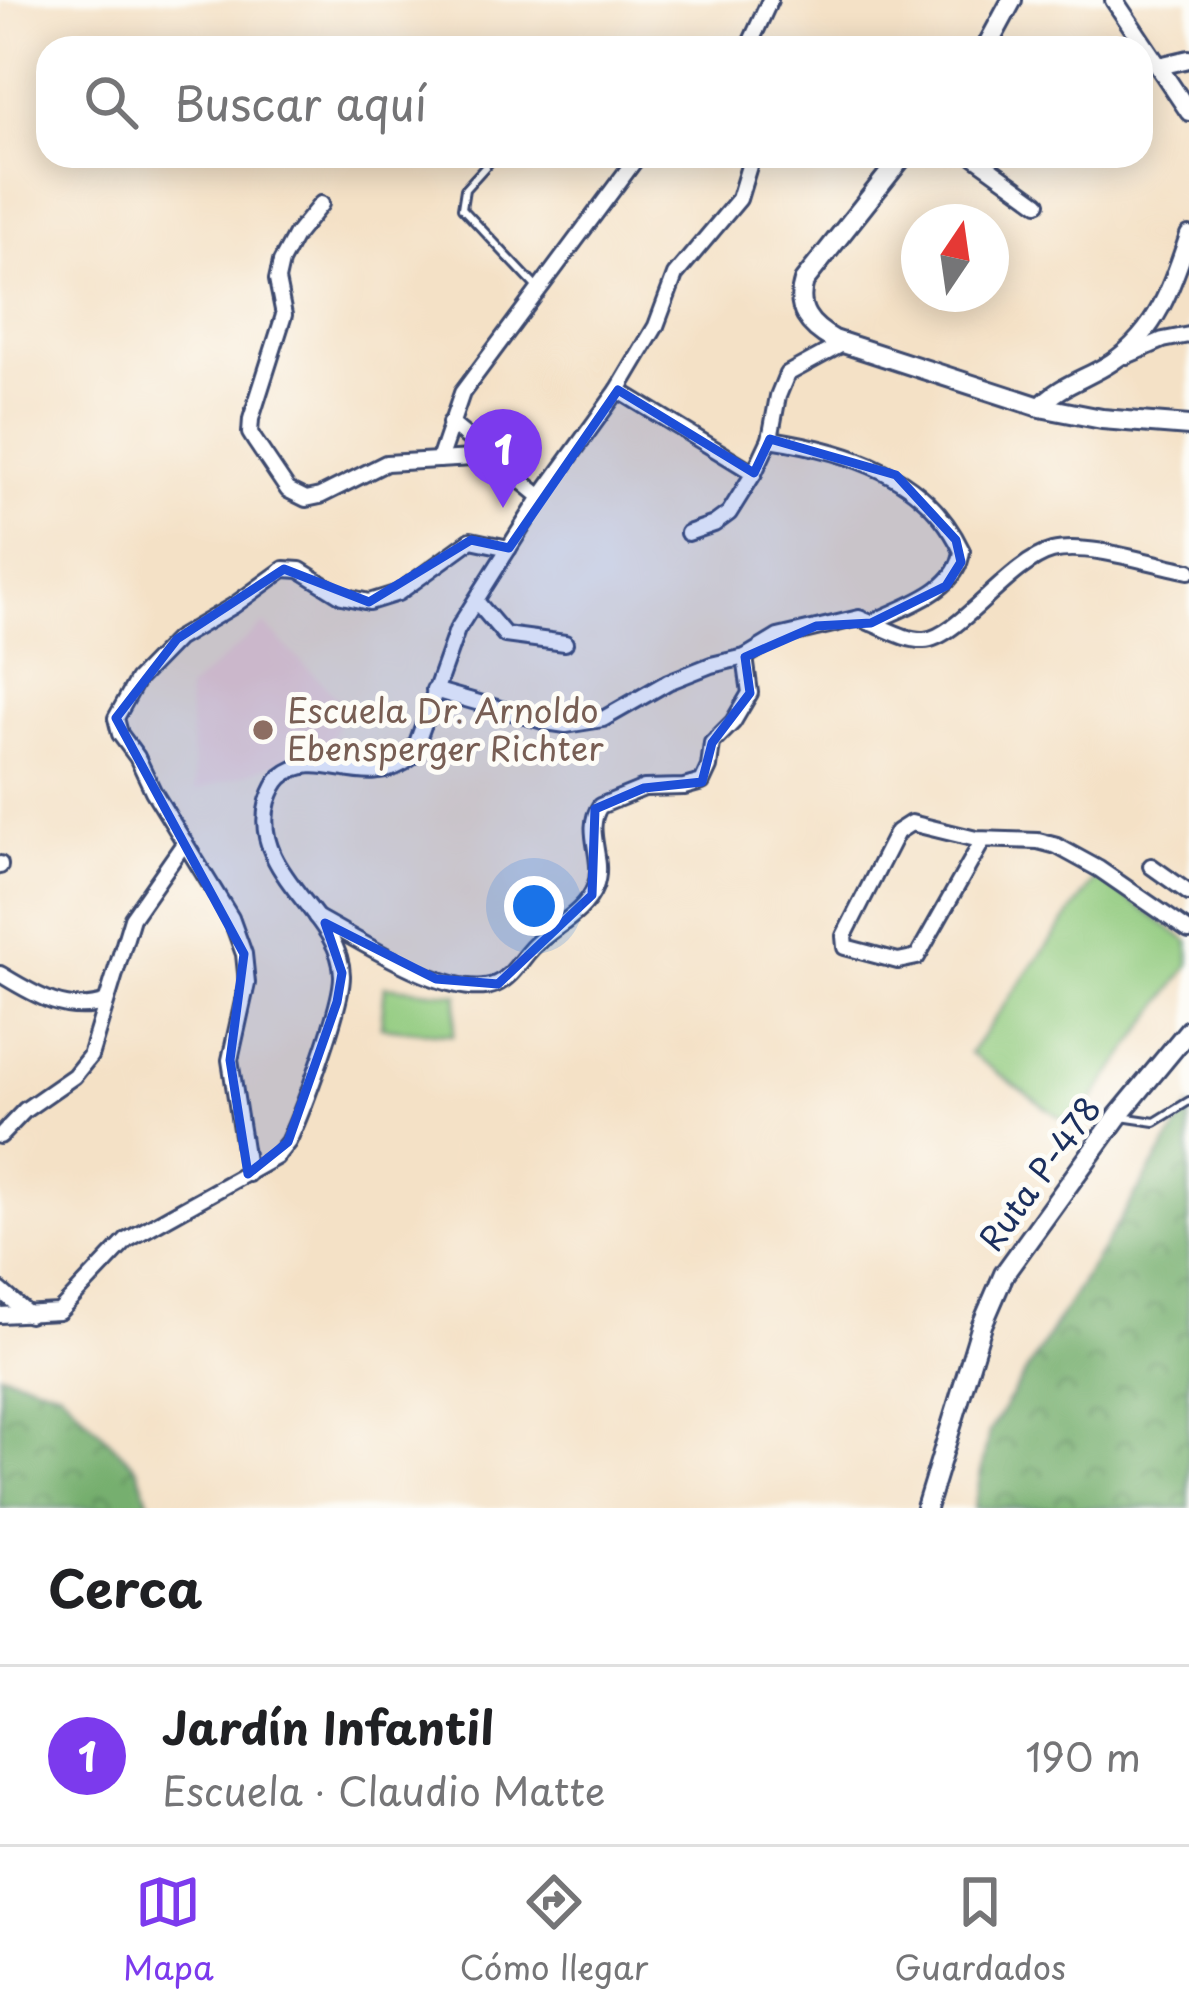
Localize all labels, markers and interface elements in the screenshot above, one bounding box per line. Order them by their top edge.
search box [36,36,1153,168]
text: Buscar aquí [174,68,427,136]
icon: search [78,69,144,135]
north arrow [901,204,1009,312]
pin: 1 [464,409,542,508]
place label: Escuela Dr. Arnoldo Ebensperger Richter [287,684,604,772]
marker: Escuela Dr. Arnoldo Ebensperger Richter [250,717,276,743]
your location [504,876,564,936]
street label: Ruta P-478 [965,1085,1112,1260]
text: Cerca [48,1548,202,1625]
text: Jardín Infantil [162,1692,494,1760]
text: 1 [78,1726,96,1785]
text: 190 m [1025,1726,1141,1785]
text: Escuela · Claudio Matte [162,1760,605,1819]
tab: Mapa [123,1869,214,1991]
tab: Cómo llegar [460,1869,648,1991]
tab: Guardados [894,1869,1066,1991]

